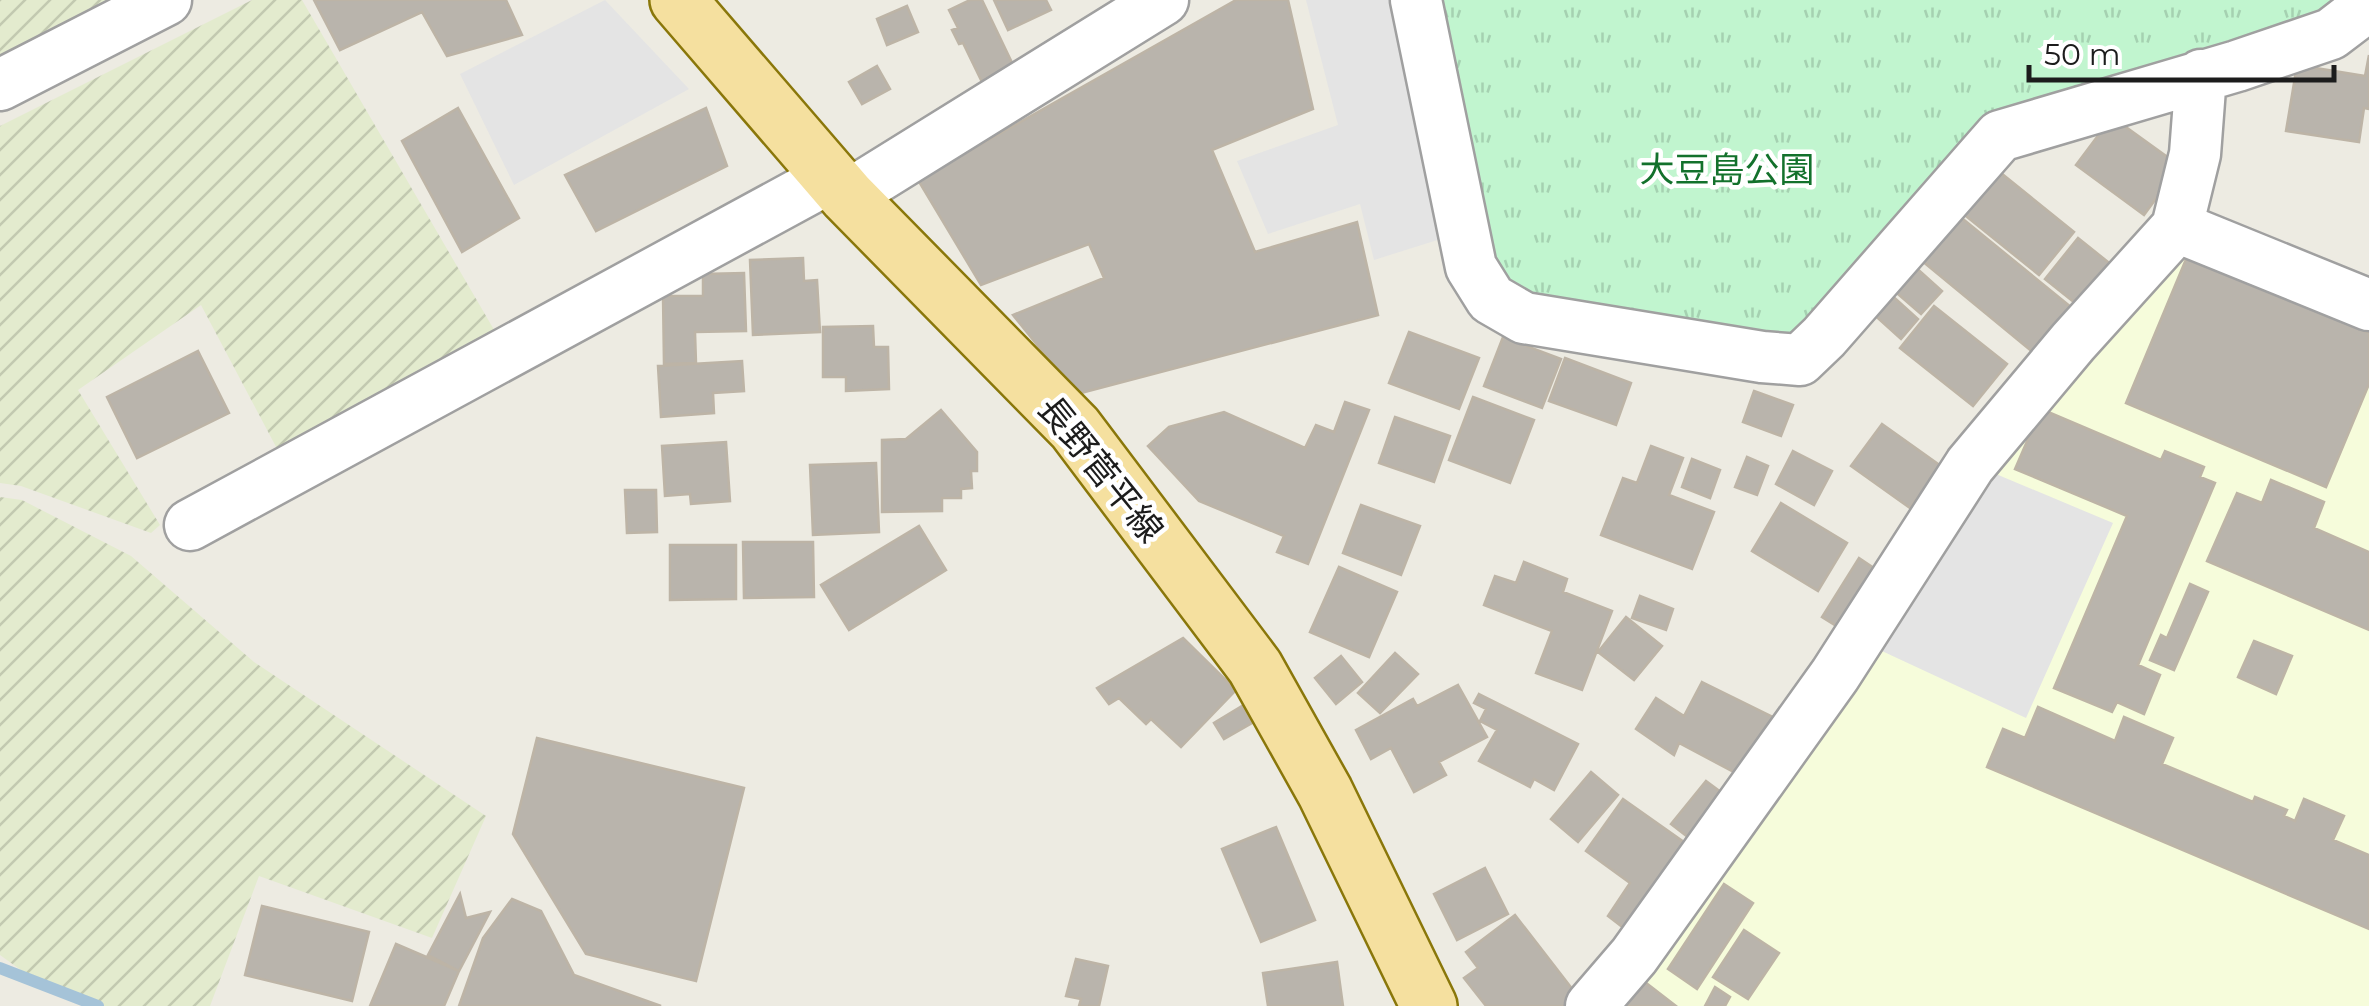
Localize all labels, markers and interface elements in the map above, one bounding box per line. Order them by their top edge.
scale bar [2029,20,2334,82]
text: 50 m [2044,36,2121,73]
park label: 大豆島公園 [1639,148,1815,191]
street label: 長野菅平線 [1029,387,1173,551]

